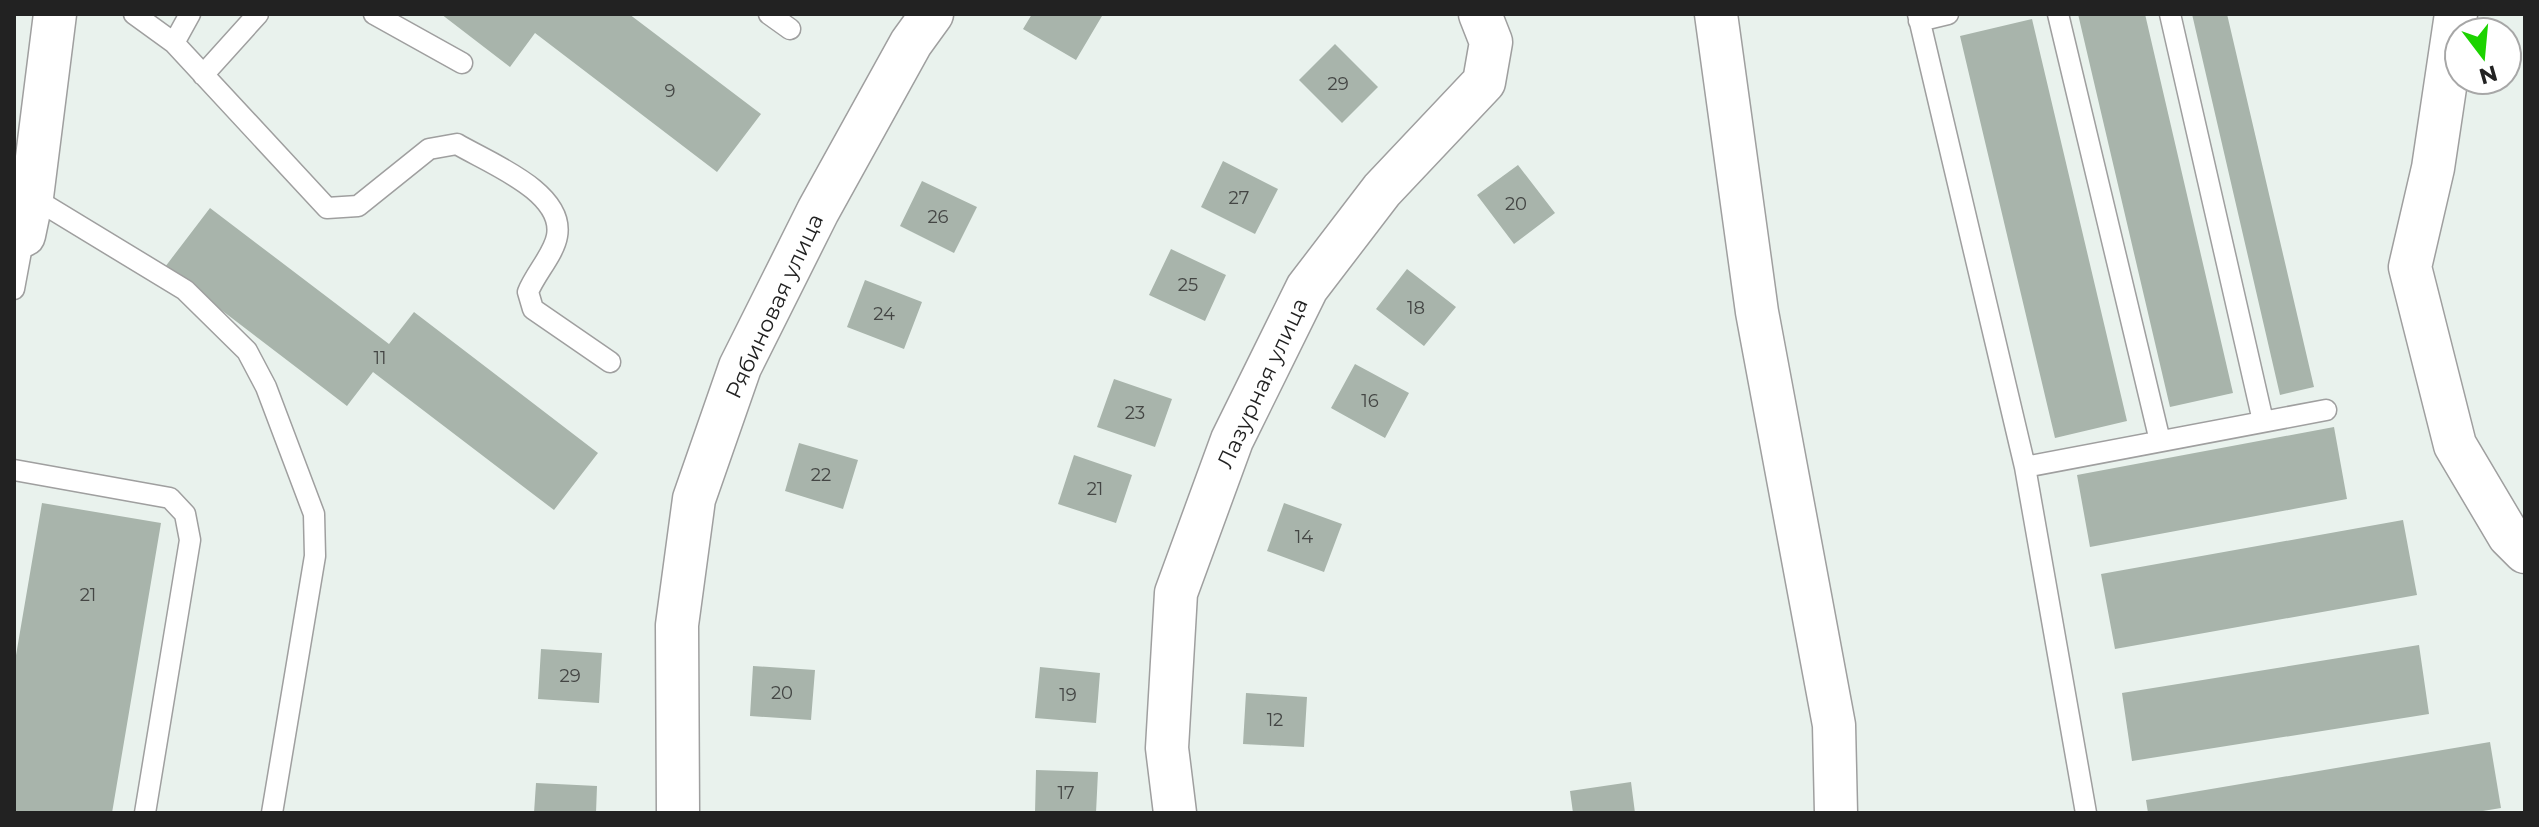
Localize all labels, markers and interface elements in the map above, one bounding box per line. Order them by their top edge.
north arrow [2443,16,2523,96]
text: N [2476,59,2501,90]
house number: 29 [1327,73,1349,95]
house number: 9 [665,80,676,102]
house number: 27 [1229,187,1249,209]
house number: 20 [1505,193,1527,215]
house number: 26 [927,206,949,228]
street label: Рябиновая улица [720,210,829,403]
house number: 25 [1178,274,1198,296]
street label: Лазурная улица [1211,294,1314,473]
house number: 18 [1407,297,1425,319]
house number: 24 [873,303,895,325]
house number: 11 [374,347,387,369]
house number: 16 [1361,390,1379,412]
house number: 23 [1125,402,1145,424]
house number: 22 [811,464,831,486]
house number: 21 [1087,478,1103,500]
house number: 14 [1295,526,1313,548]
house number: 21 [80,584,96,606]
house number: 29 [559,665,581,687]
house number: 20 [771,682,793,704]
house number: 19 [1059,684,1077,706]
house number: 12 [1267,709,1283,731]
house number: 17 [1057,782,1075,804]

